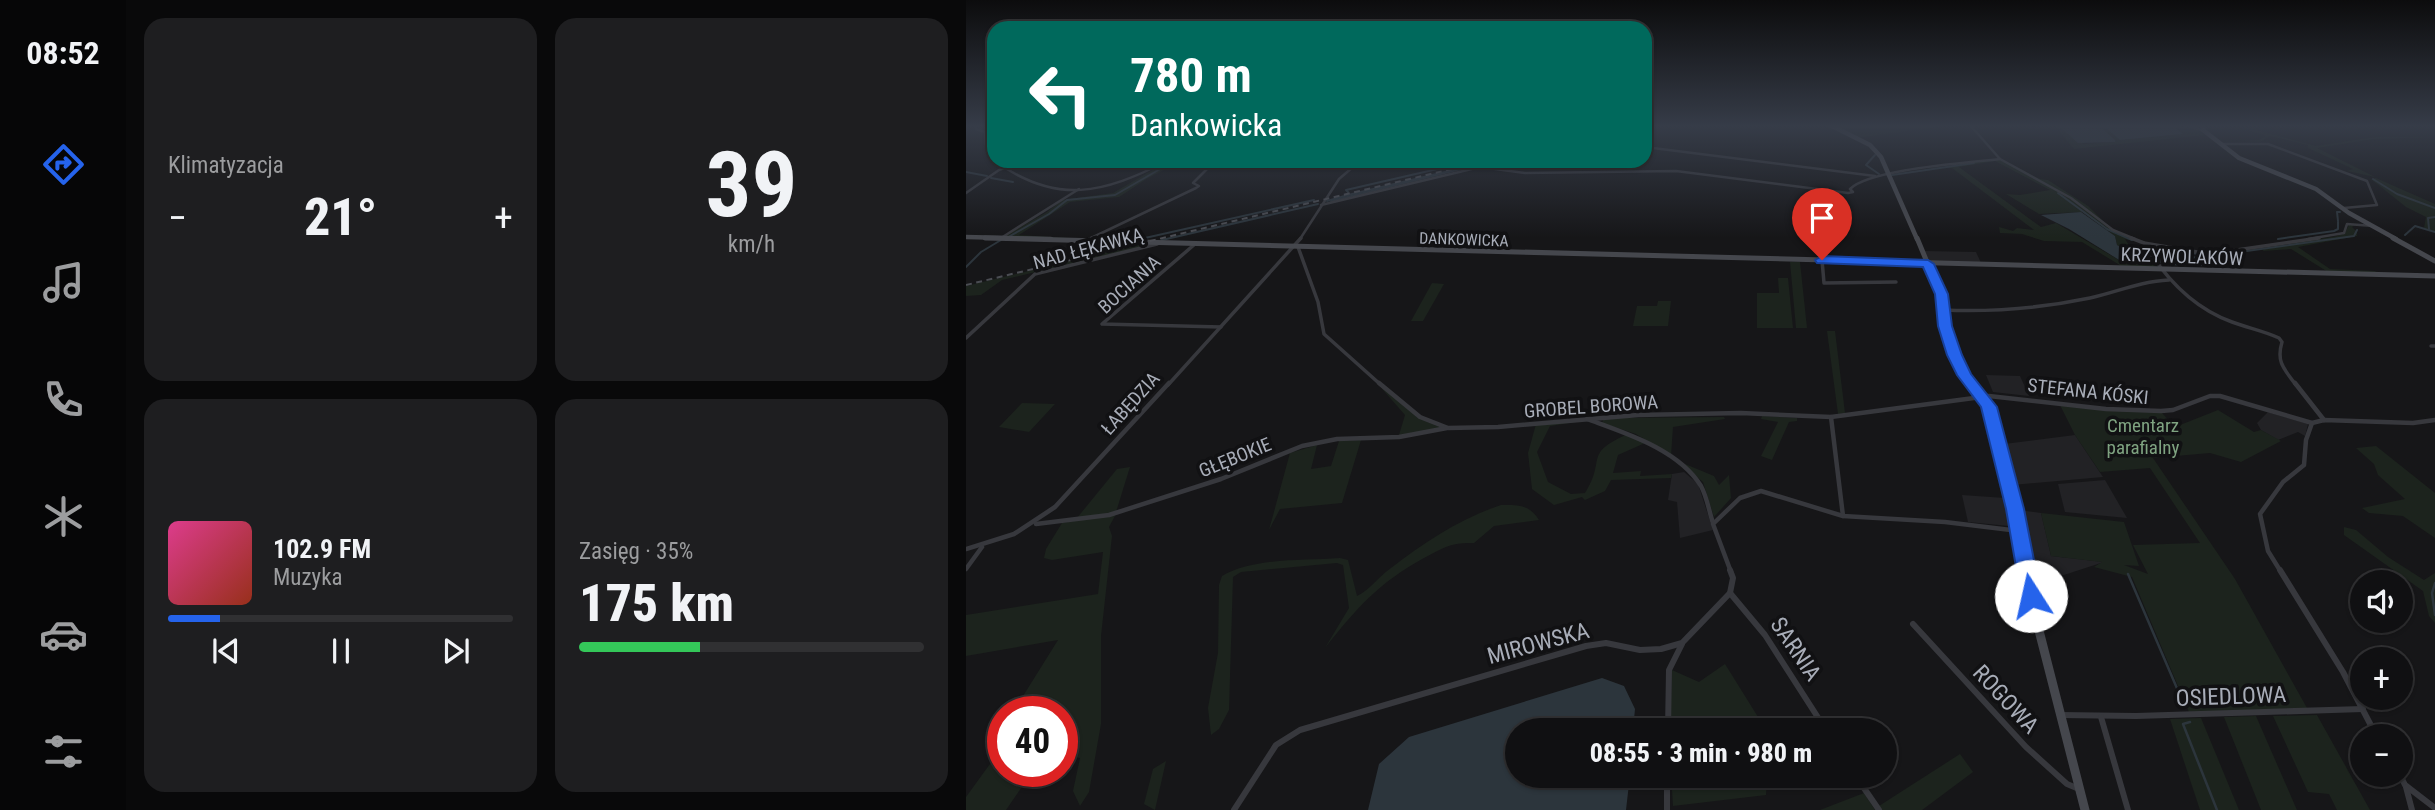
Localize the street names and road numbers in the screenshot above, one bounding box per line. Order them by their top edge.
street label: NAD ŁĘKAWKĄ [1031,223,1146,274]
street label: DANKOWICKA [1419,228,1509,251]
street label: KRZYWOLAKÓW [2120,243,2244,270]
street label: BOCIANIA [1093,250,1165,318]
street label: ŁABĘDZIA [1096,367,1164,439]
street label: STEFANA KÓSKI [2026,374,2150,409]
street label: GROBEL BOROWA [1523,390,1659,423]
street label: GŁĘBOKIE [1196,433,1275,482]
street label: SARNIA [1765,612,1827,686]
street label: MIROWSKA [1484,617,1592,670]
street label: ROGOWA [1967,660,2044,739]
street label: OSIEDLOWA [2175,681,2287,712]

